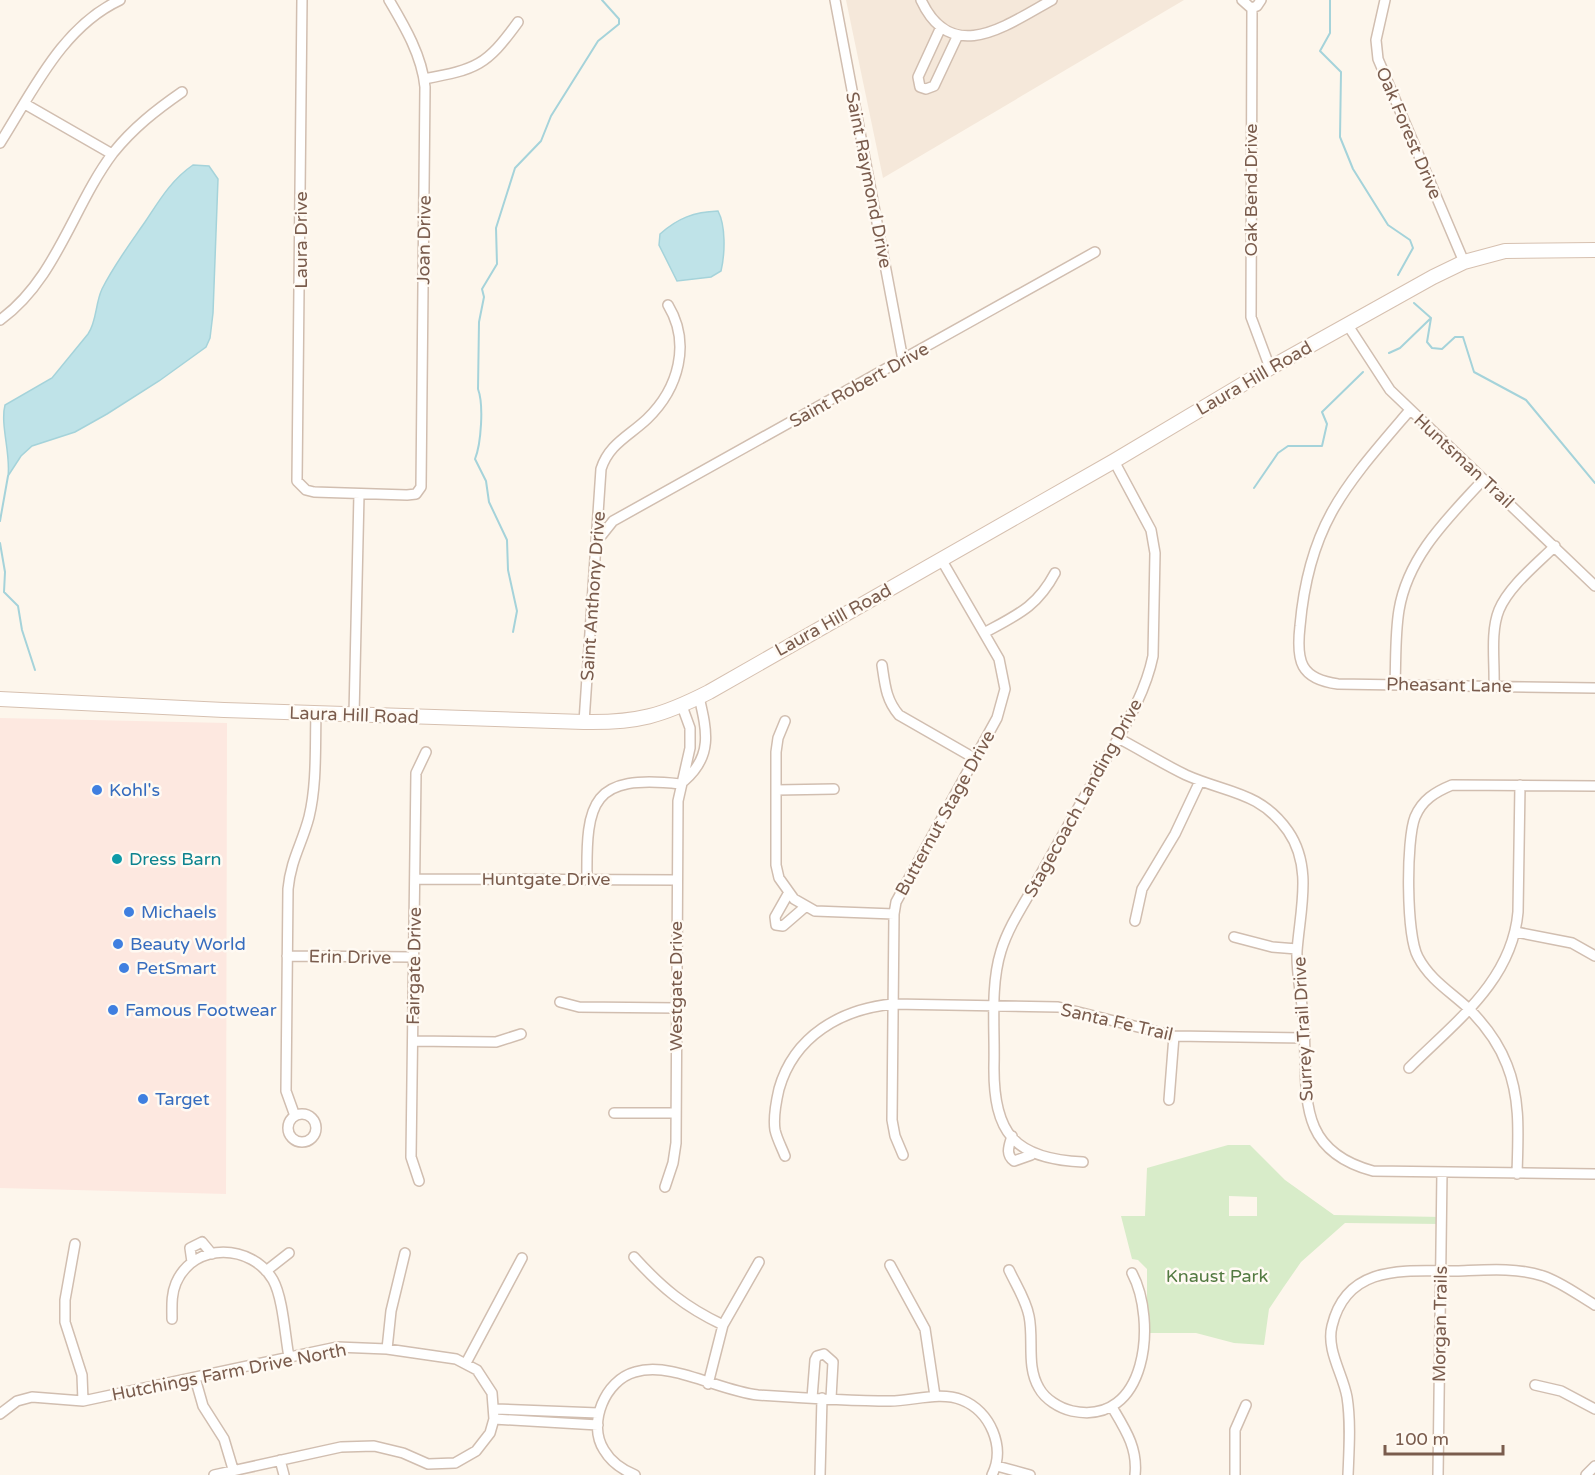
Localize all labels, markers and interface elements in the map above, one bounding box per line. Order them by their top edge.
street label: Oak Forest Drive [1371,64,1447,202]
street label: Saint Raymond Drive [841,90,897,270]
street label: Oak Bend Drive [1240,124,1262,256]
street label: Laura Drive [290,191,312,289]
street label: Joan Drive [412,195,436,285]
street label: Laura Hill Road [1192,336,1316,420]
street label: Saint Robert Drive [785,338,933,432]
street label: Huntsman Trail [1409,409,1519,513]
street label: Saint Anthony Drive [576,510,610,682]
street label: Laura Hill Road [771,579,895,661]
street label: Pheasant Lane [1386,673,1512,697]
street label: Stagecoach Landing Drive [1019,695,1147,901]
street label: Laura Hill Road [289,702,419,728]
street label: Butternut Stage Drive [890,726,1000,900]
place label: Kohl's [109,779,160,801]
marker: Kohl's [90,783,104,797]
place label: Dress Barn [129,848,222,870]
marker: Dress Barn [110,852,124,866]
street label: Huntgate Drive [481,868,611,890]
place label: Michaels [141,901,217,923]
marker: Michaels [122,905,136,919]
street label: Fairgate Drive [402,907,426,1025]
street label: Westgate Drive [665,921,687,1051]
place label: Beauty World [130,933,246,955]
marker: Beauty World [111,937,125,951]
street label: Erin Drive [308,945,392,969]
street label: Surrey Trail Drive [1288,956,1318,1102]
place label: PetSmart [136,957,216,979]
marker: PetSmart [117,961,131,975]
street label: Santa Fe Trail [1059,998,1175,1046]
place label: Famous Footwear [125,999,277,1021]
marker: Famous Footwear [106,1003,120,1017]
place label: Target [155,1088,210,1110]
marker: Target [136,1092,150,1106]
park label: Knaust Park [1166,1265,1268,1287]
street label: Morgan Trails [1428,1266,1452,1382]
street label: Hutchings Farm Drive North [110,1338,348,1406]
scale bar [1385,1418,1504,1456]
text: 100 m [1394,1428,1449,1450]

